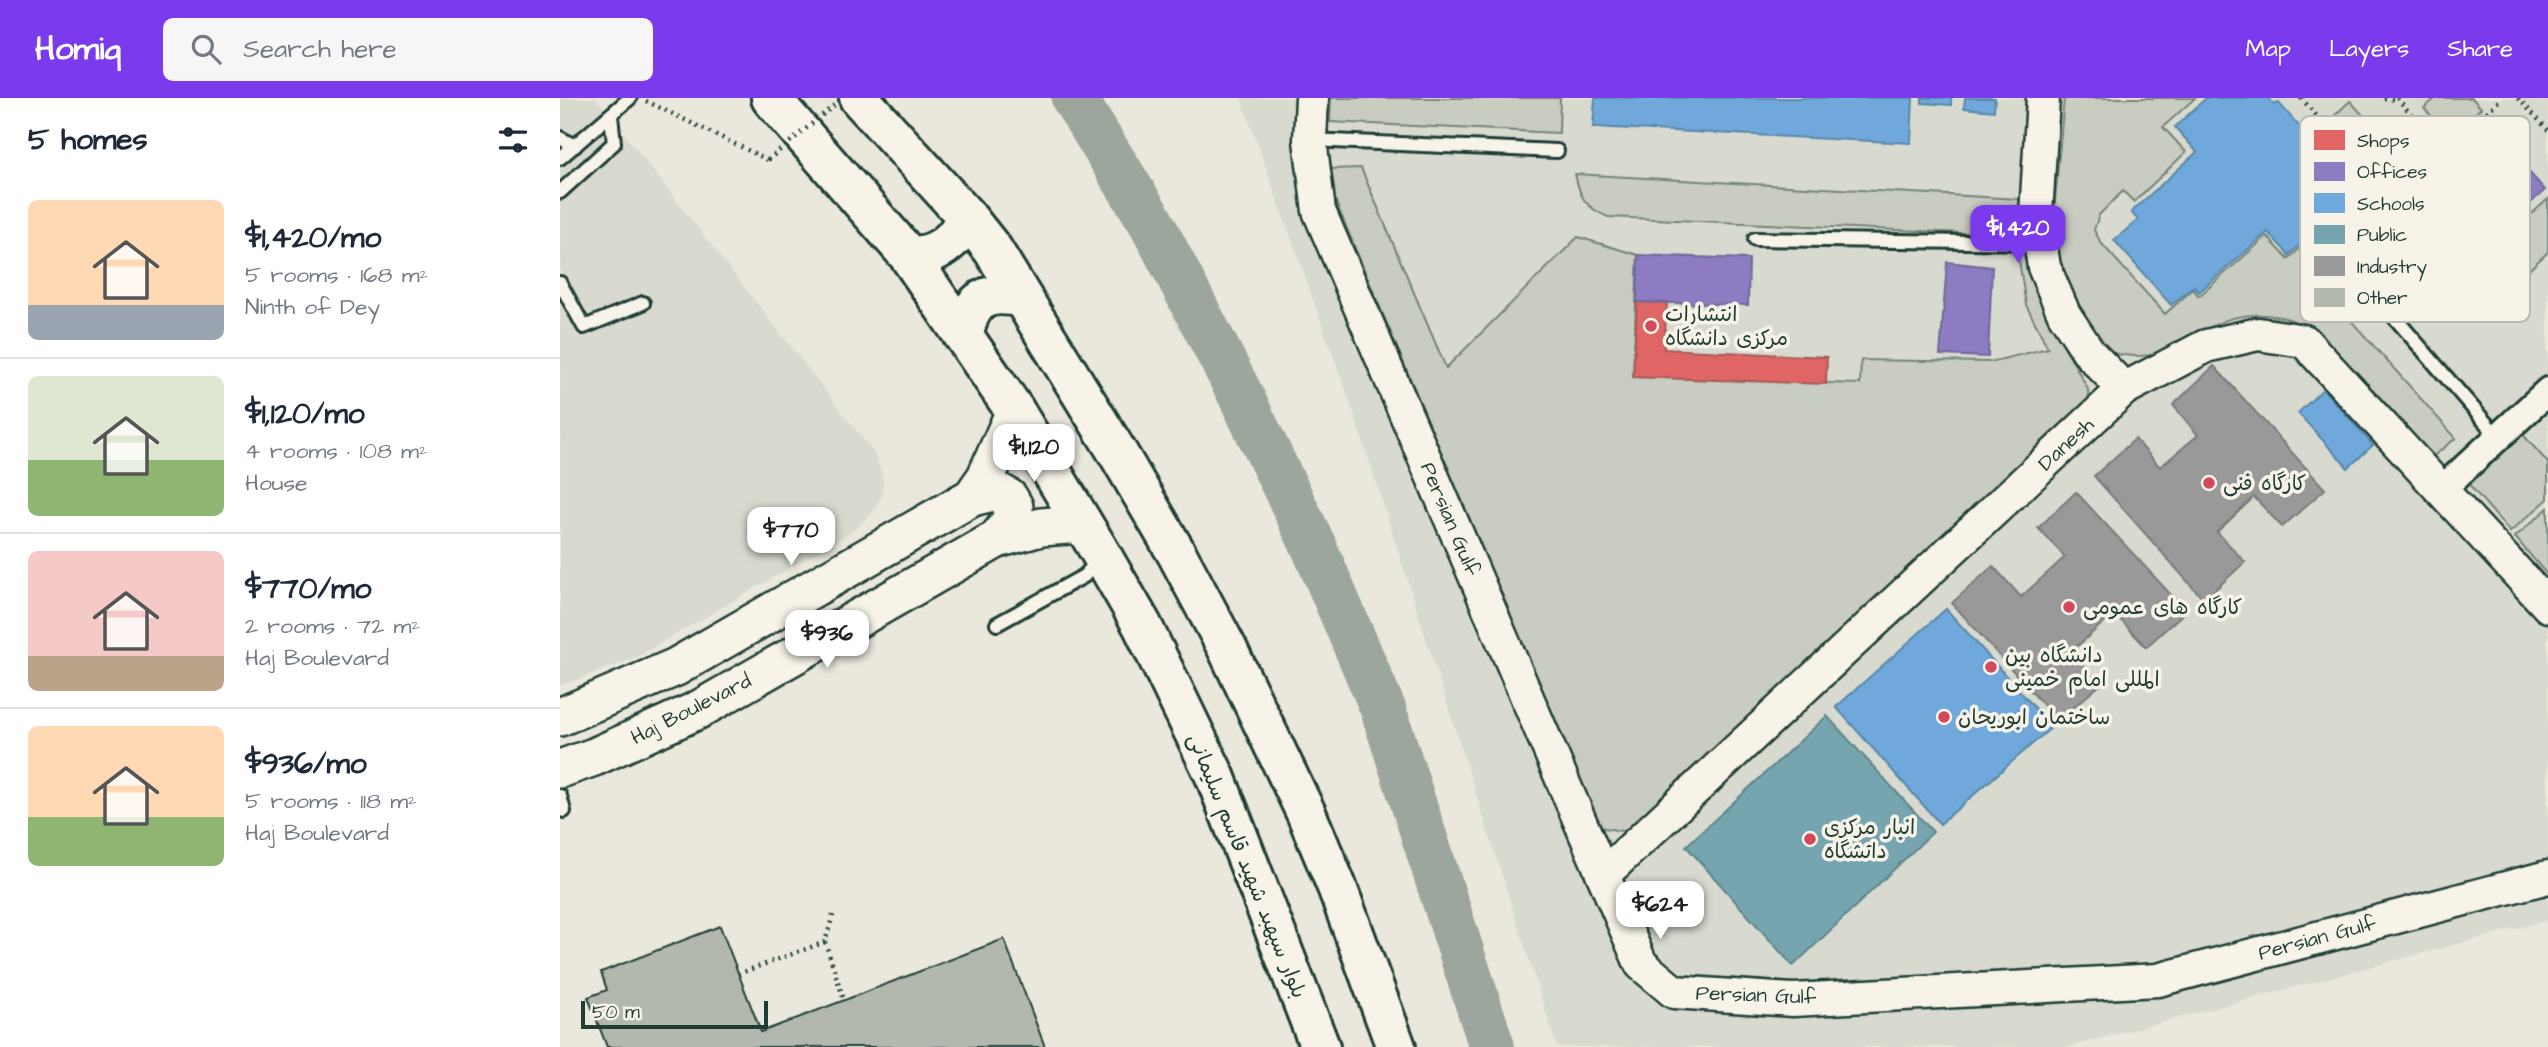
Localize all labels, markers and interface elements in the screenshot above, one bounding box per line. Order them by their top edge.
search box [163,18,653,81]
text: Homiq [35,26,121,72]
icon: search [187,30,225,68]
text: Search here [243,31,397,67]
text: Map [2246,32,2291,66]
text: Layers [2329,32,2409,66]
text: Share [2447,32,2513,66]
legend [2300,116,2530,322]
text: 5 homes [28,119,148,161]
icon: filters [494,121,532,159]
text: Shops [2357,128,2409,155]
text: Offices [2357,159,2427,186]
text: Schools [2357,191,2425,218]
pin: $1,420 [1961,206,2075,265]
text: $1,420 [1986,212,2050,244]
text: $1,420/mo [245,217,381,259]
text: Public [2357,222,2407,249]
icon: home [84,228,168,312]
text: Industry [2357,254,2427,282]
text: 5 rooms · 168 m² [245,259,428,291]
text: Other [2357,285,2408,312]
text: Ninth of Dey [245,291,380,323]
place label: انتشارات مرکزی دانشگاه [1665,300,1788,353]
marker: انتشارات مرکزی دانشگاه [1643,318,1659,334]
text: $1,120/mo [245,393,365,435]
icon: home [84,404,168,488]
street label: Danesh [2032,410,2101,477]
pin: $1,120 [977,424,1091,484]
text: $1,120 [1009,431,1059,463]
text: 4 rooms · 108 m² [245,435,428,467]
street label: Persian Gulf [1413,458,1487,581]
text: House [245,467,308,499]
place label: کارگاه فنی [2223,469,2306,498]
marker: کارگاه فنی [2201,475,2217,491]
pin: $770 [750,508,832,567]
text: $770 [763,514,819,546]
text: $770/mo [245,568,371,610]
icon: home [84,579,168,663]
place label: کارگاه های عمومی [2083,593,2242,622]
marker: کارگاه های عمومی [2061,599,2077,615]
text: 2 rooms · 72 m² [245,610,420,642]
pin: $936 [786,610,868,670]
text: $936 [801,617,853,649]
place label: دانشگاه بین المللی امام خمینی [2005,641,2160,695]
text: Haj Boulevard [245,642,389,674]
marker: دانشگاه بین المللی امام خمینی [1983,659,1999,675]
street label: Haj Boulevard [626,666,756,752]
place label: ساختمان ابوریحان [1958,703,2110,732]
marker: ساختمان ابوریحان [1936,709,1952,725]
street label: بلوار سپهبد شهید قاسم سلیمانی [1180,729,1314,1003]
text: $936/mo [245,743,367,785]
icon: home [84,754,168,838]
text: 5 rooms · 118 m² [245,785,417,817]
place label: انبار مرکزی داتشگاه [1824,813,1915,866]
text: Haj Boulevard [245,817,389,849]
marker: انبار مرکزی داتشگاه [1802,831,1818,847]
pin: $624 [1619,882,1701,941]
text: $624 [1632,888,1688,920]
street label: Persian Gulf [2255,908,2380,968]
street label: Persian Gulf [1695,978,1817,1012]
scale bar [581,998,768,1030]
text: 50 m [592,999,640,1026]

